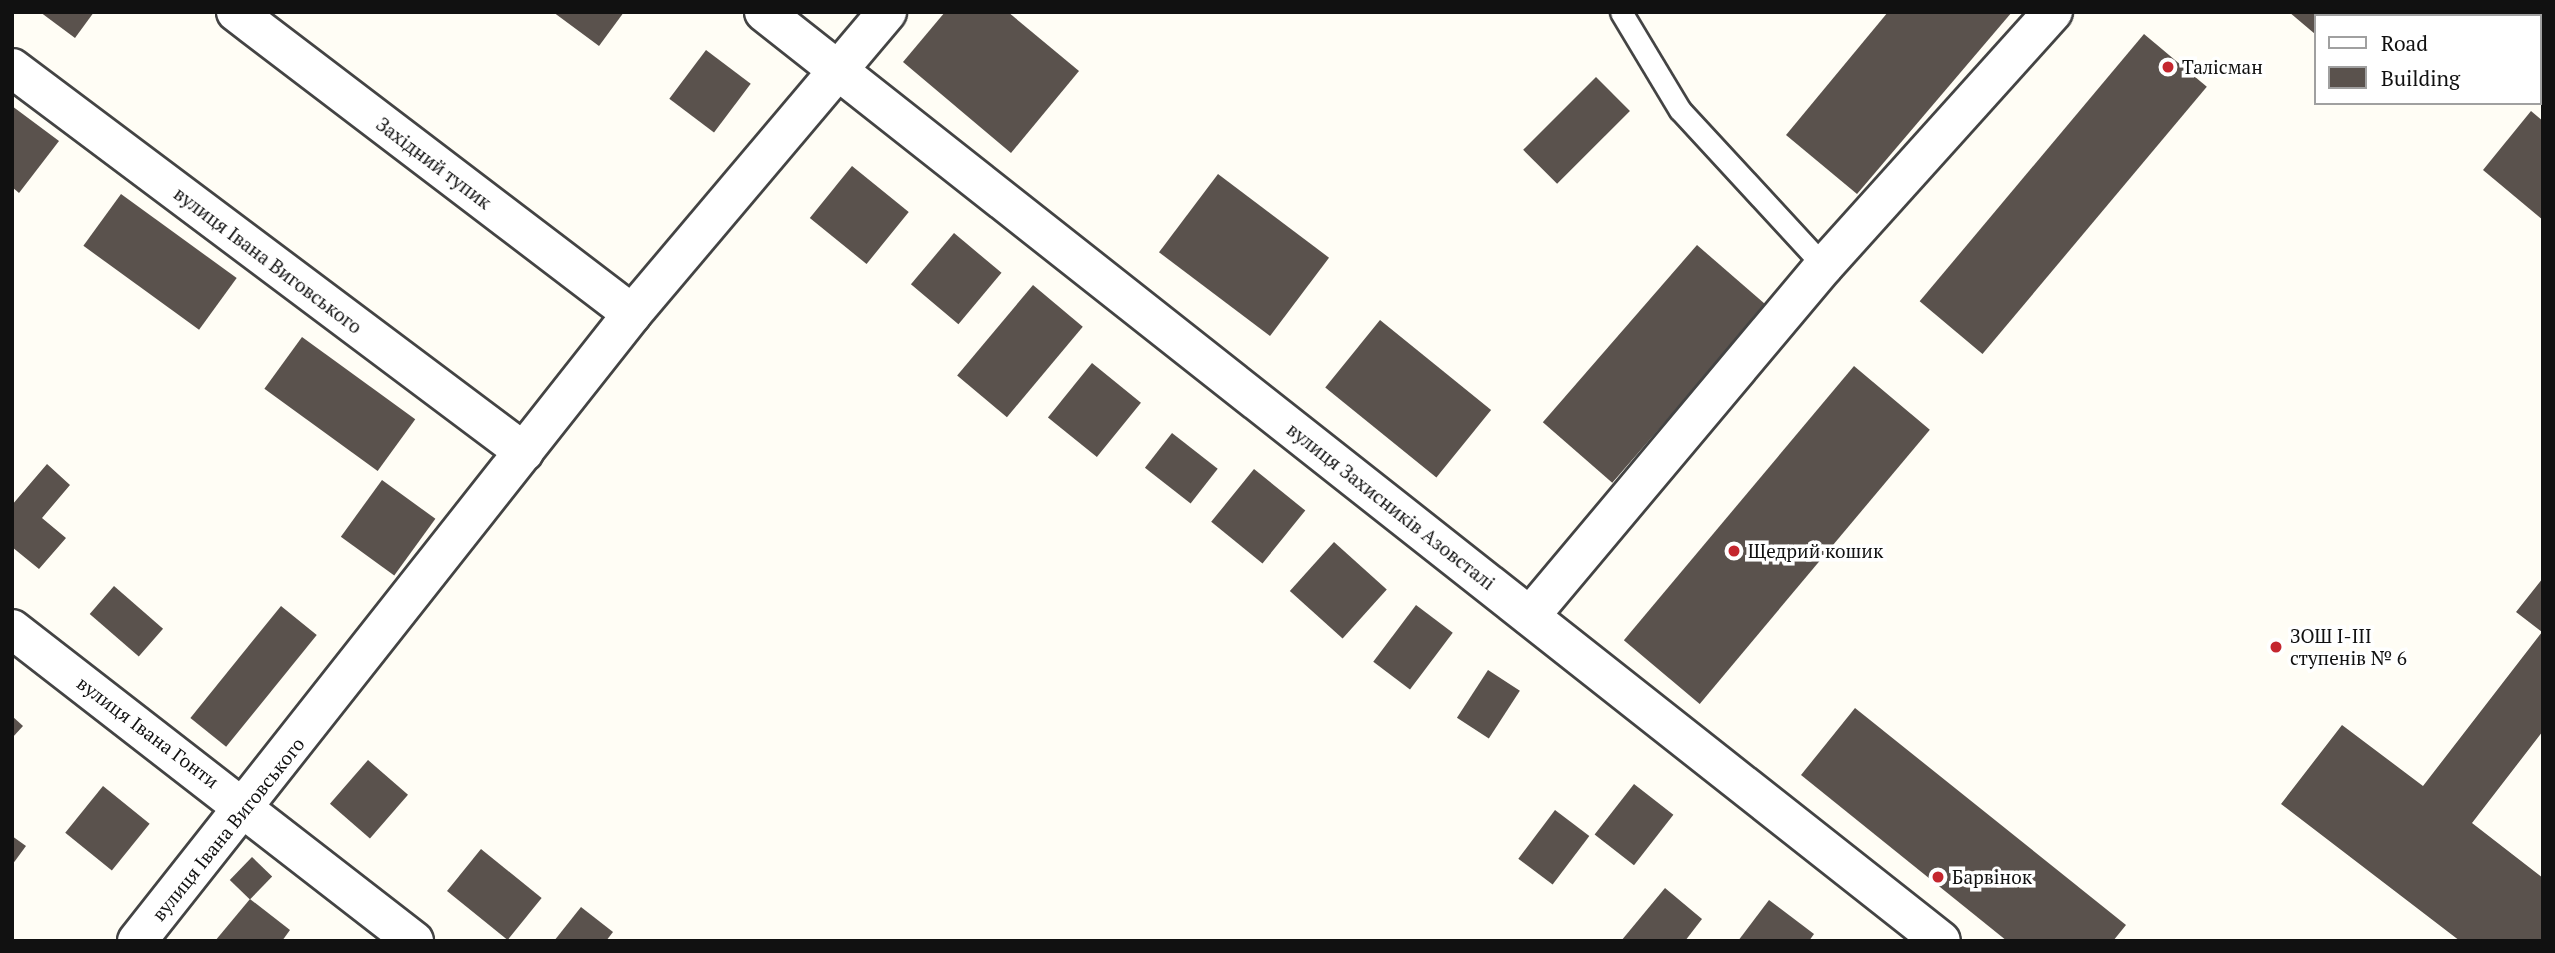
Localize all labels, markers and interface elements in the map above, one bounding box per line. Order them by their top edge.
legend [2314,14,2541,105]
text: Road [2381,29,2428,57]
place label: Талісман [2182,56,2263,78]
marker: Талісман [2160,59,2176,75]
text: Building [2381,64,2460,92]
street label: Західний тупик [372,112,496,214]
street label: вулиця Івана Виговського [170,182,366,338]
street label: вулиця Захисників Азовсталі [1282,418,1500,594]
place label: Щедрий кошик [1748,540,1883,562]
marker: Щедрий кошик [1726,543,1742,559]
place label: ЗОШ I-III ступенів № 6 [2290,625,2407,669]
marker: ЗОШ I-III ступенів № 6 [2268,639,2284,655]
street label: вулиця Івана Гонти [73,671,223,793]
street label: вулиця Івана Виговського [147,733,309,925]
place label: Барвінок [1952,866,2032,888]
marker: Барвінок [1930,869,1946,885]

